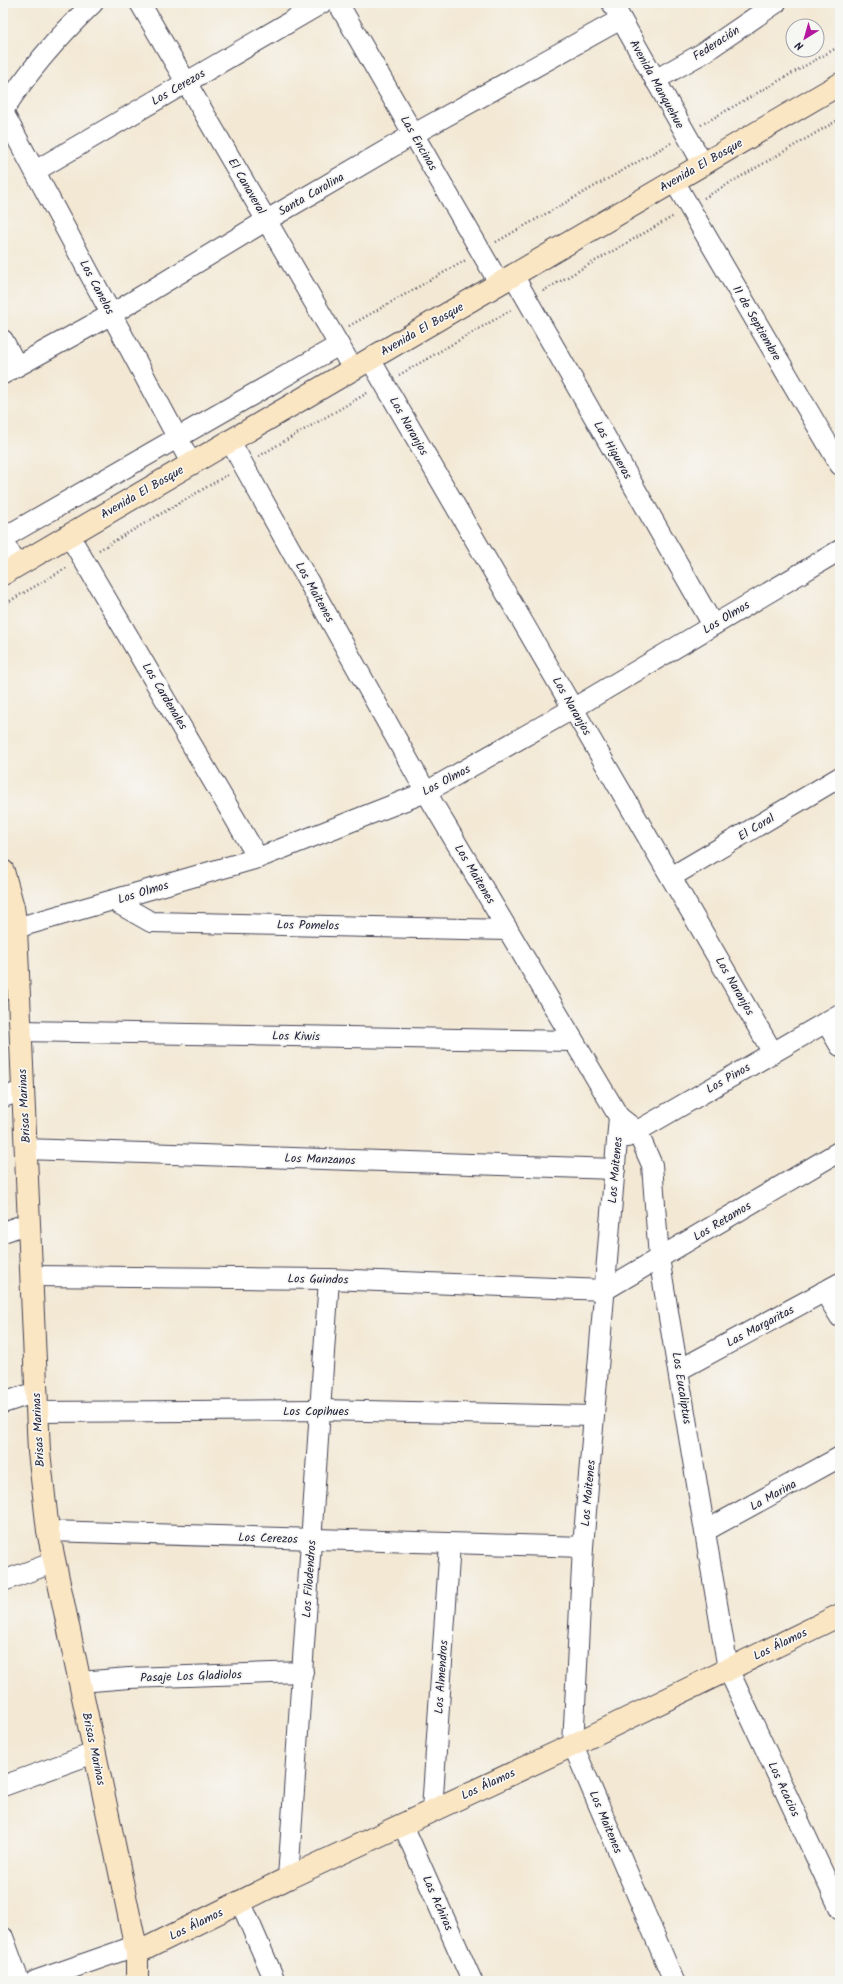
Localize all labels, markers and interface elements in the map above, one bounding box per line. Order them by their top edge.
north arrow [785,18,825,58]
street label: Federación [689,21,744,66]
street label: Avenida Manquehue [624,36,689,133]
text: N [791,36,808,54]
street label: Los Cerezos [148,64,209,111]
street label: Las Encinas [395,112,442,174]
street label: Avenida El Bosque [656,134,747,197]
street label: El Canaveral [223,154,270,218]
street label: Santa Carolina [275,168,348,221]
street label: Los Canelos [74,256,119,318]
street label: 11 de Septiembre [727,282,786,365]
street label: Avenida El Bosque [377,298,468,361]
street label: Los Naranjos [384,393,433,459]
street label: Las Higueras [588,418,637,483]
street label: Avenida El Bosque [97,461,188,524]
street label: Los Maitenes [290,558,339,626]
street label: Los Olmos [699,596,754,639]
street label: Los Cardenales [137,659,192,734]
street label: Los Naranjos [547,673,596,739]
street label: Los Olmos [419,760,474,801]
street label: El Coral [734,809,778,846]
street label: Los Maitenes [449,841,500,908]
street label: Los Olmos [115,876,171,909]
street label: Los Pomelos [277,915,339,936]
street label: Los Naranjos [710,953,759,1019]
street label: Los Kiwis [272,1027,320,1046]
street label: Los Pinos [703,1058,754,1099]
street label: Brisas Marinas [13,1068,36,1144]
street label: Los Maitenes [603,1136,628,1204]
street label: Los Manzanos [284,1149,356,1170]
street label: Los Retamos [690,1197,755,1246]
street label: Los Guindos [287,1269,349,1290]
street label: Las Margaritas [723,1301,798,1352]
street label: Los Eucaliptus [666,1351,697,1425]
street label: Brisas Marinas [27,1392,50,1468]
street label: Los Copihues [283,1402,349,1421]
street label: Los Maitenes [576,1459,601,1527]
street label: La Marina [746,1475,800,1516]
street label: Los Cerezos [238,1528,298,1549]
street label: Los Filodendros [297,1540,322,1618]
street label: Los Álamos [750,1623,810,1666]
street label: Los Almendros [429,1639,454,1715]
street label: Pasaje Los Gladiolos [140,1665,242,1688]
street label: Brisas Marinas [77,1711,111,1787]
street label: Los Acacios [762,1758,805,1820]
street label: Los Álamos [458,1764,518,1805]
street label: Los Maitenes [584,1788,627,1857]
street label: Las Achiras [417,1873,458,1934]
street label: Los Álamos [166,1903,226,1946]

